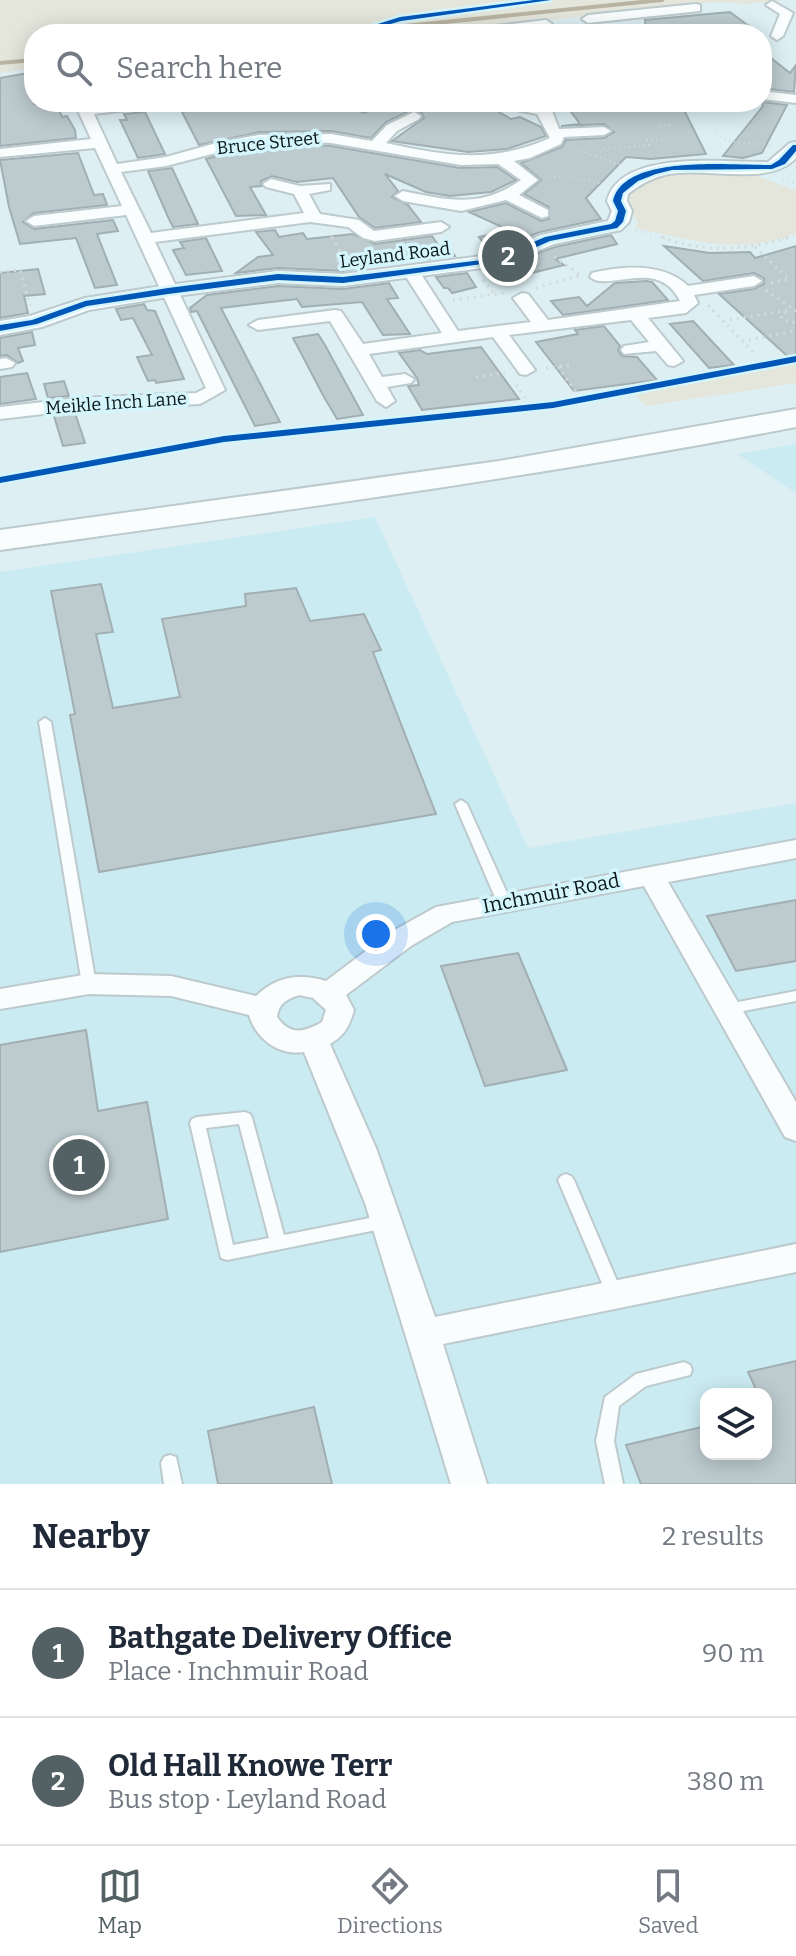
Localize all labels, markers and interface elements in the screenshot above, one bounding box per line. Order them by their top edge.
search box [24,24,772,112]
icon: search [52,46,96,90]
text: Search here [116,50,283,86]
street label: Bruce Street [215,127,321,159]
pin: 2 [482,226,534,286]
street label: Leyland Road [338,237,452,273]
street label: Meikle Inch Lane [45,387,187,419]
street label: Inchmuir Road [480,868,622,918]
your location [356,914,396,954]
pin: 1 [53,1135,105,1195]
map controls [700,1388,772,1460]
button: layers [700,1388,772,1460]
text: Nearby [32,1516,150,1557]
text: 2 results [662,1521,764,1552]
text: Bathgate Delivery Office [108,1620,452,1656]
text: 1 [52,1638,64,1669]
text: 90 m [702,1638,764,1669]
text: Place · Inchmuir Road [108,1656,369,1687]
text: Old Hall Knowe Terr [108,1748,392,1784]
text: 2 [51,1766,65,1797]
text: 380 m [687,1766,764,1797]
text: Bus stop · Leyland Road [108,1784,387,1815]
tab: Map [98,1864,142,1939]
tab: Directions [337,1864,443,1939]
tab: Saved [638,1864,698,1939]

